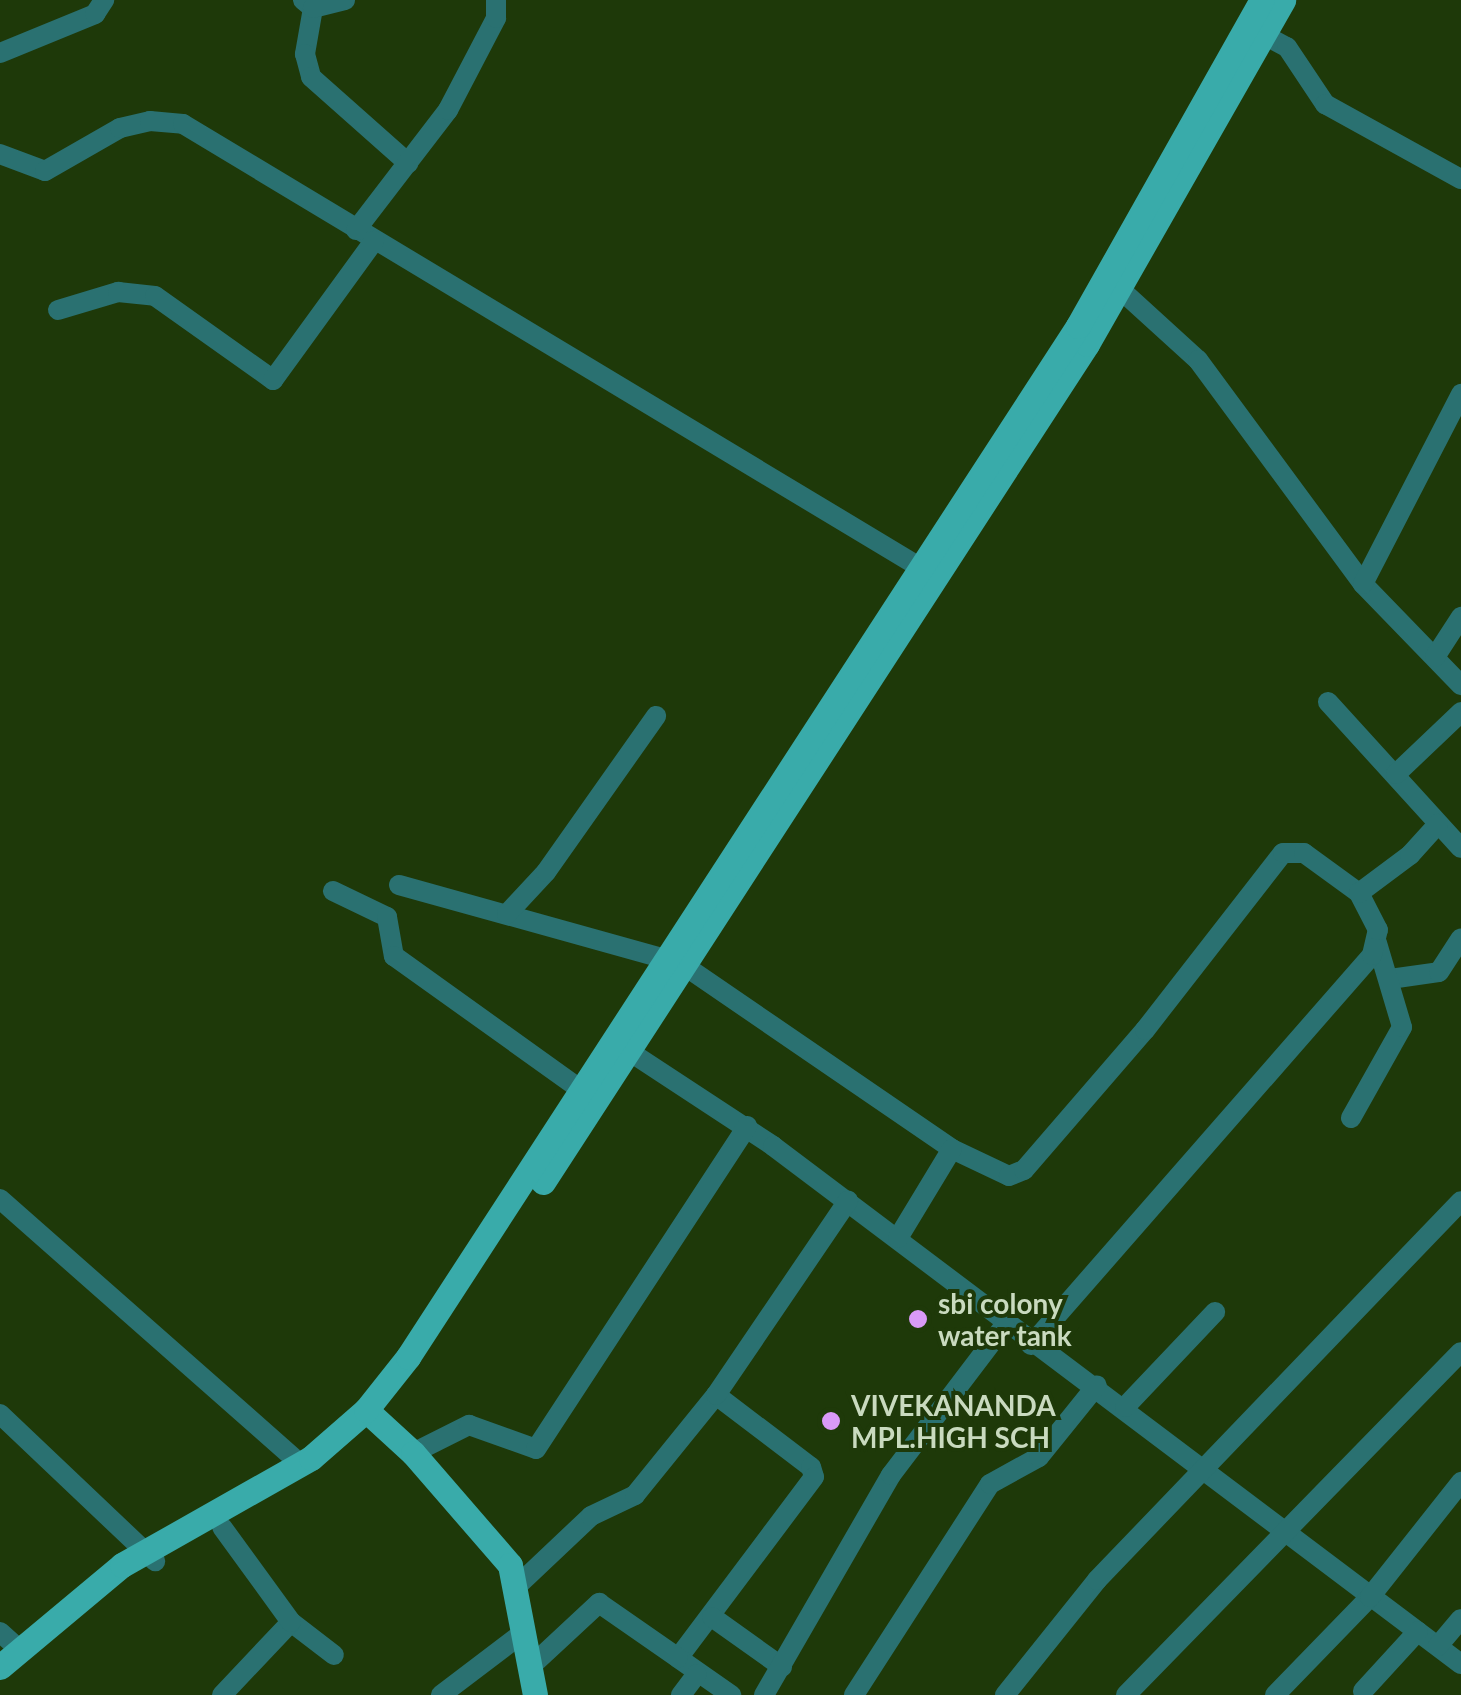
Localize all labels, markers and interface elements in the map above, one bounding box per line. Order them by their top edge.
place label: sbi colony water tank [938,1286,1072,1352]
marker: sbi colony water tank [907,1308,929,1330]
place label: VIVEKANANDA MPL.HIGH SCH [851,1388,1056,1454]
marker: VIVEKANANDA MPL.HIGH SCH [820,1410,842,1432]

